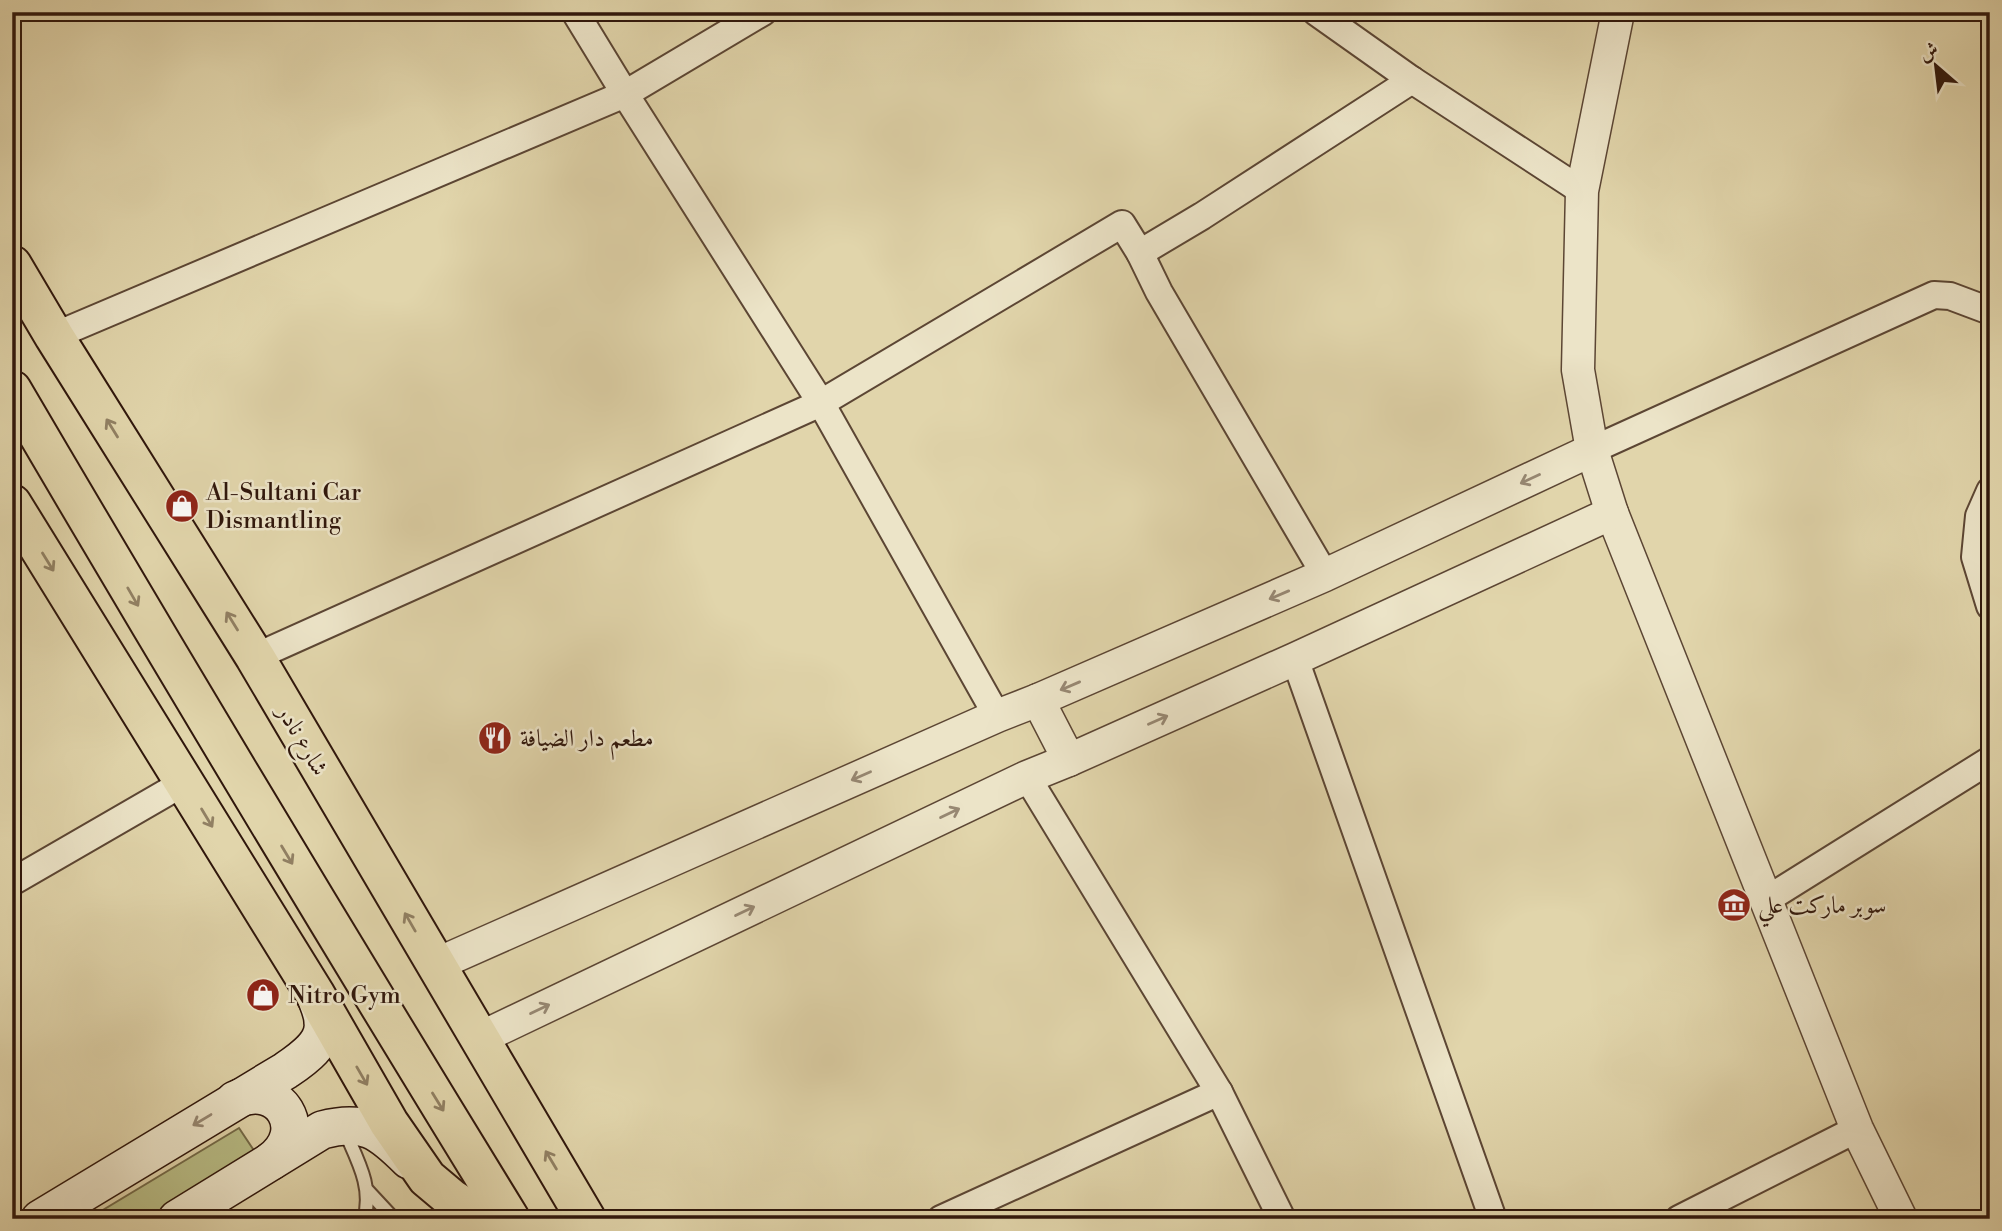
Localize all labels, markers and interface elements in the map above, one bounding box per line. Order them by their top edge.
north arrow [1900,32,1970,102]
text: ش [1915,37,1942,67]
one-way arrow [104,419,119,438]
one-way arrow [1520,473,1541,486]
place label: Al-Sultani Car Dismantling [205,478,361,536]
shop icon: Al-Sultani Car Dismantling [163,487,201,525]
one-way arrow [42,552,56,572]
one-way arrow [126,586,140,606]
one-way arrow [1269,589,1290,602]
one-way arrow [225,611,239,631]
one-way arrow [1060,680,1082,693]
street label: شارع نادر [265,698,334,783]
one-way arrow [1147,713,1168,726]
restaurant icon: مطعم دار الضيافة [476,719,514,757]
place label: مطعم دار الضيافة [520,724,654,760]
one-way arrow [851,770,872,783]
one-way arrow [939,806,961,819]
one-way arrow [200,808,214,828]
one-way arrow [281,845,295,865]
museum icon: سوبر ماركت علي [1715,886,1753,924]
place label: سوبر ماركت علي [1758,891,1886,928]
one-way arrow [734,904,755,917]
one-way arrow [403,913,417,933]
shop icon: Nitro Gym [244,976,282,1014]
place label: Nitro Gym [288,981,401,1011]
one-way arrow [529,1002,550,1015]
one-way arrow [355,1066,369,1086]
one-way arrow [431,1092,445,1112]
one-way arrow [193,1114,213,1128]
one-way arrow [544,1151,558,1171]

